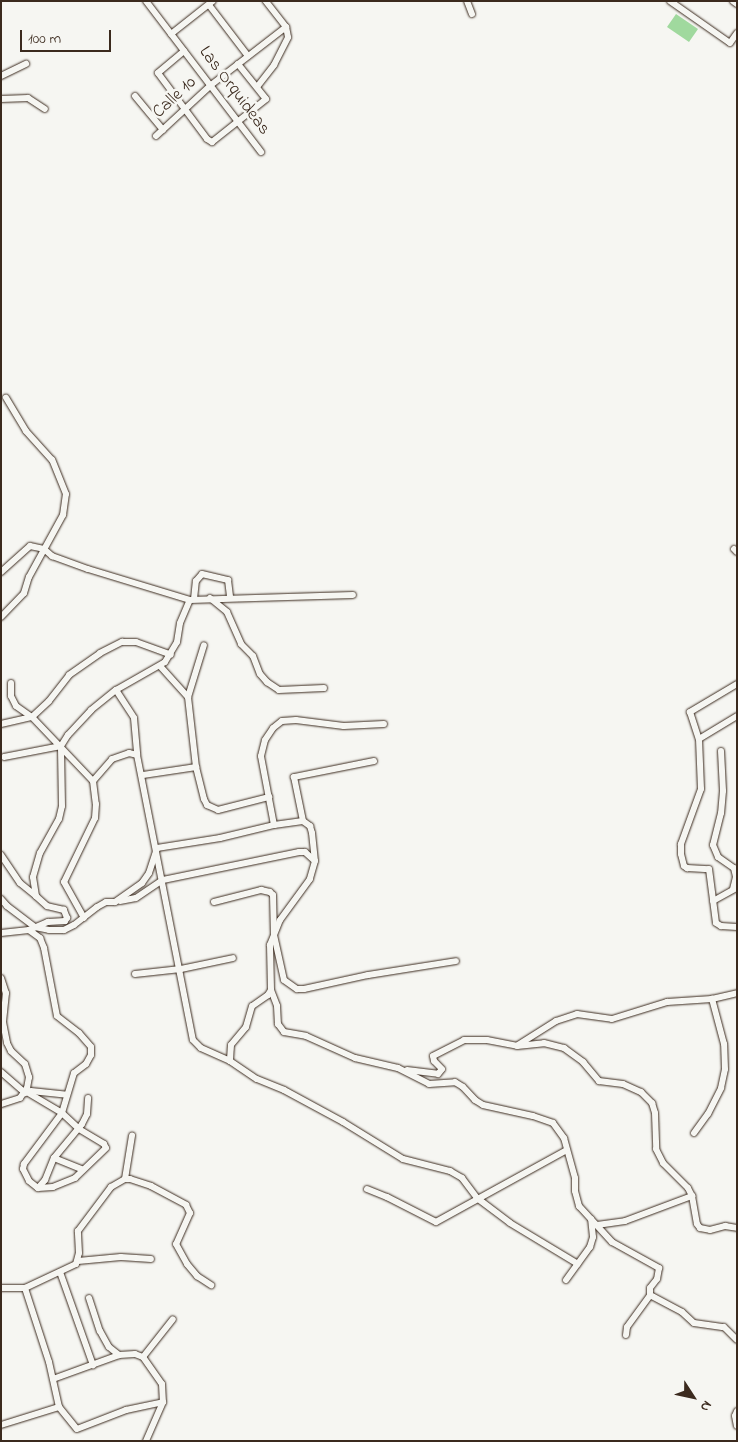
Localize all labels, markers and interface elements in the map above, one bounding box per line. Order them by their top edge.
scale bar [22,20,114,52]
text: 100 m [28,28,61,50]
street label: Las Orquideas [194,42,274,140]
street label: Calle 10 [149,72,201,124]
north arrow [668,1372,718,1422]
text: N [694,1396,717,1416]

